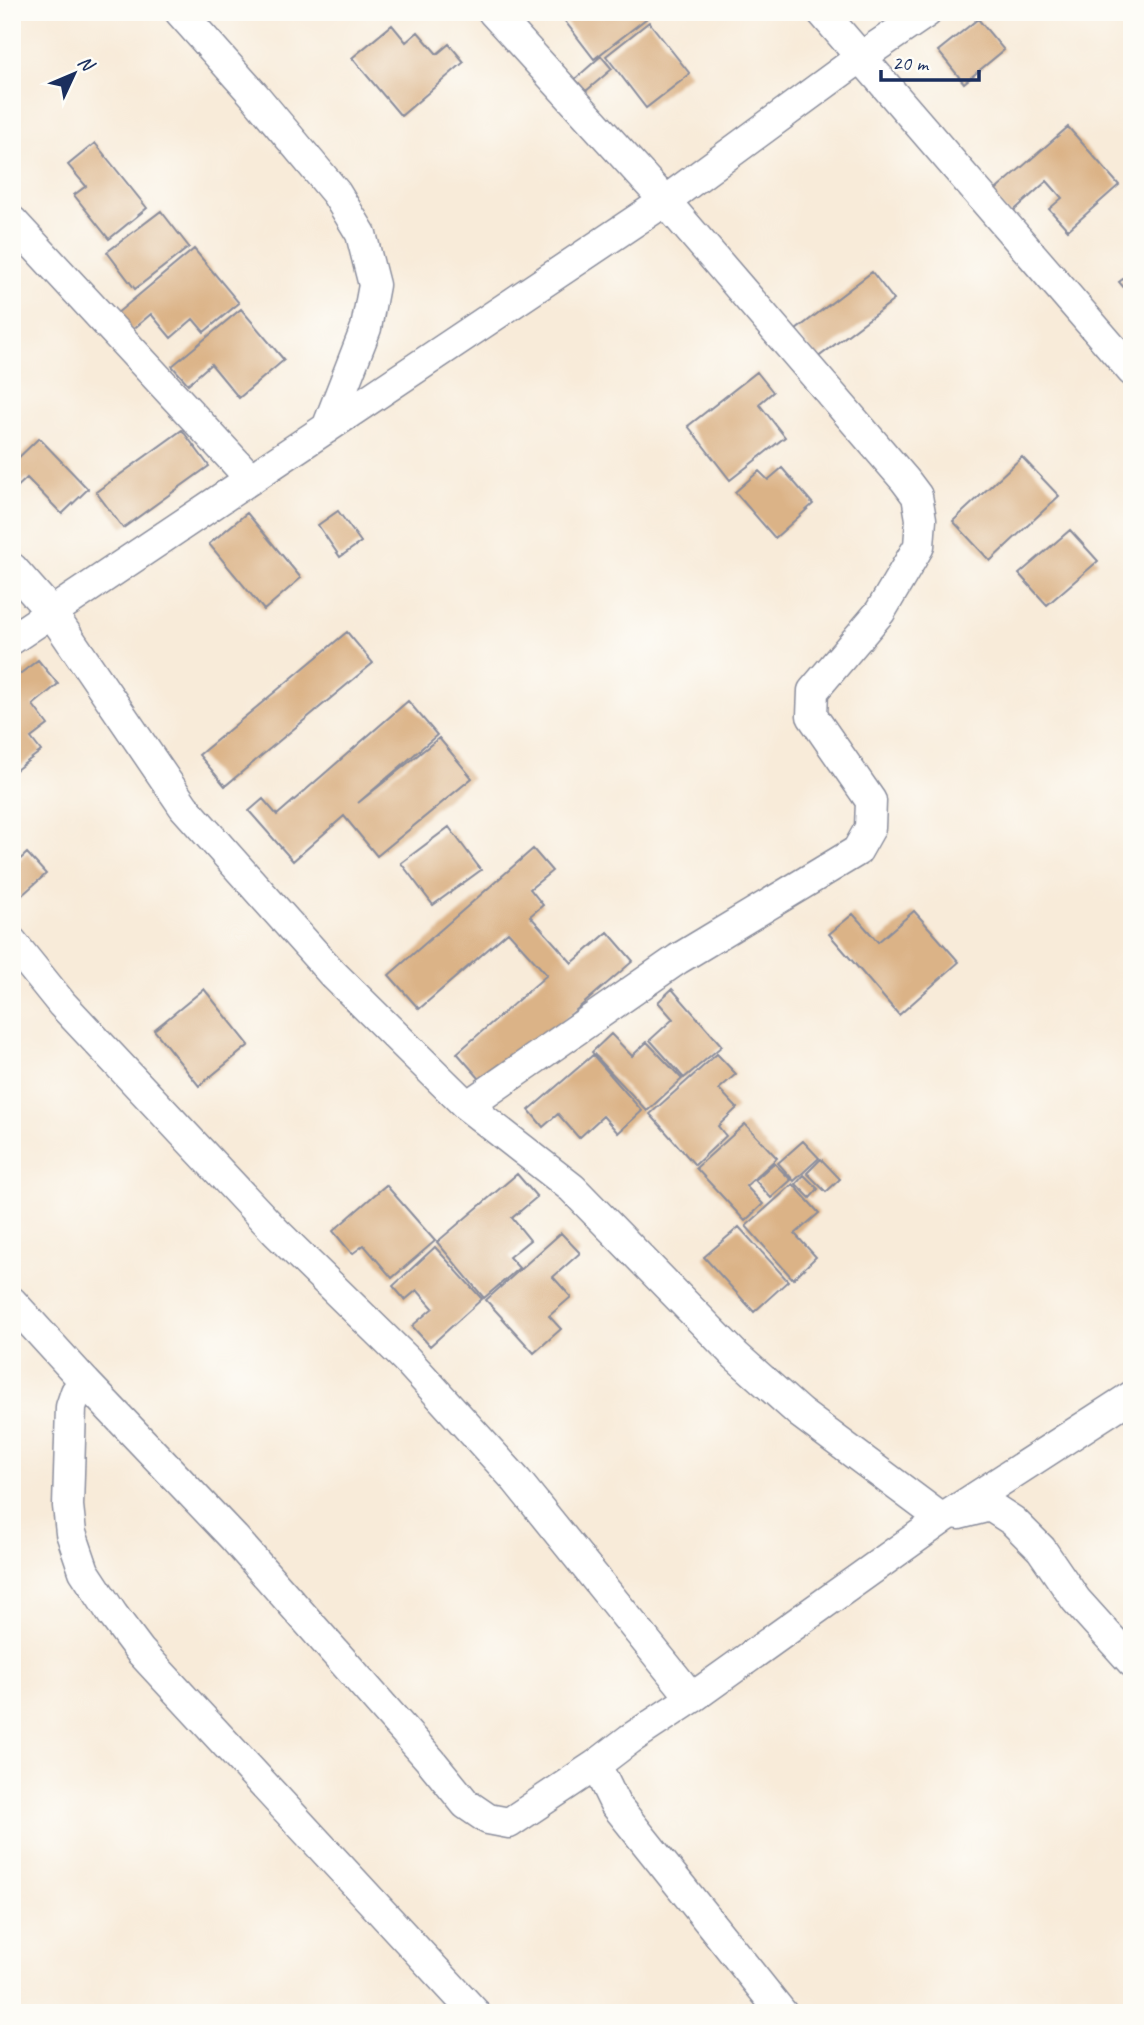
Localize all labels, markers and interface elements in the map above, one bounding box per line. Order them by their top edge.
north arrow [38,38,108,108]
scale bar [881,38,979,82]
text: N [73,50,100,78]
text: 20 m [892,50,930,76]

